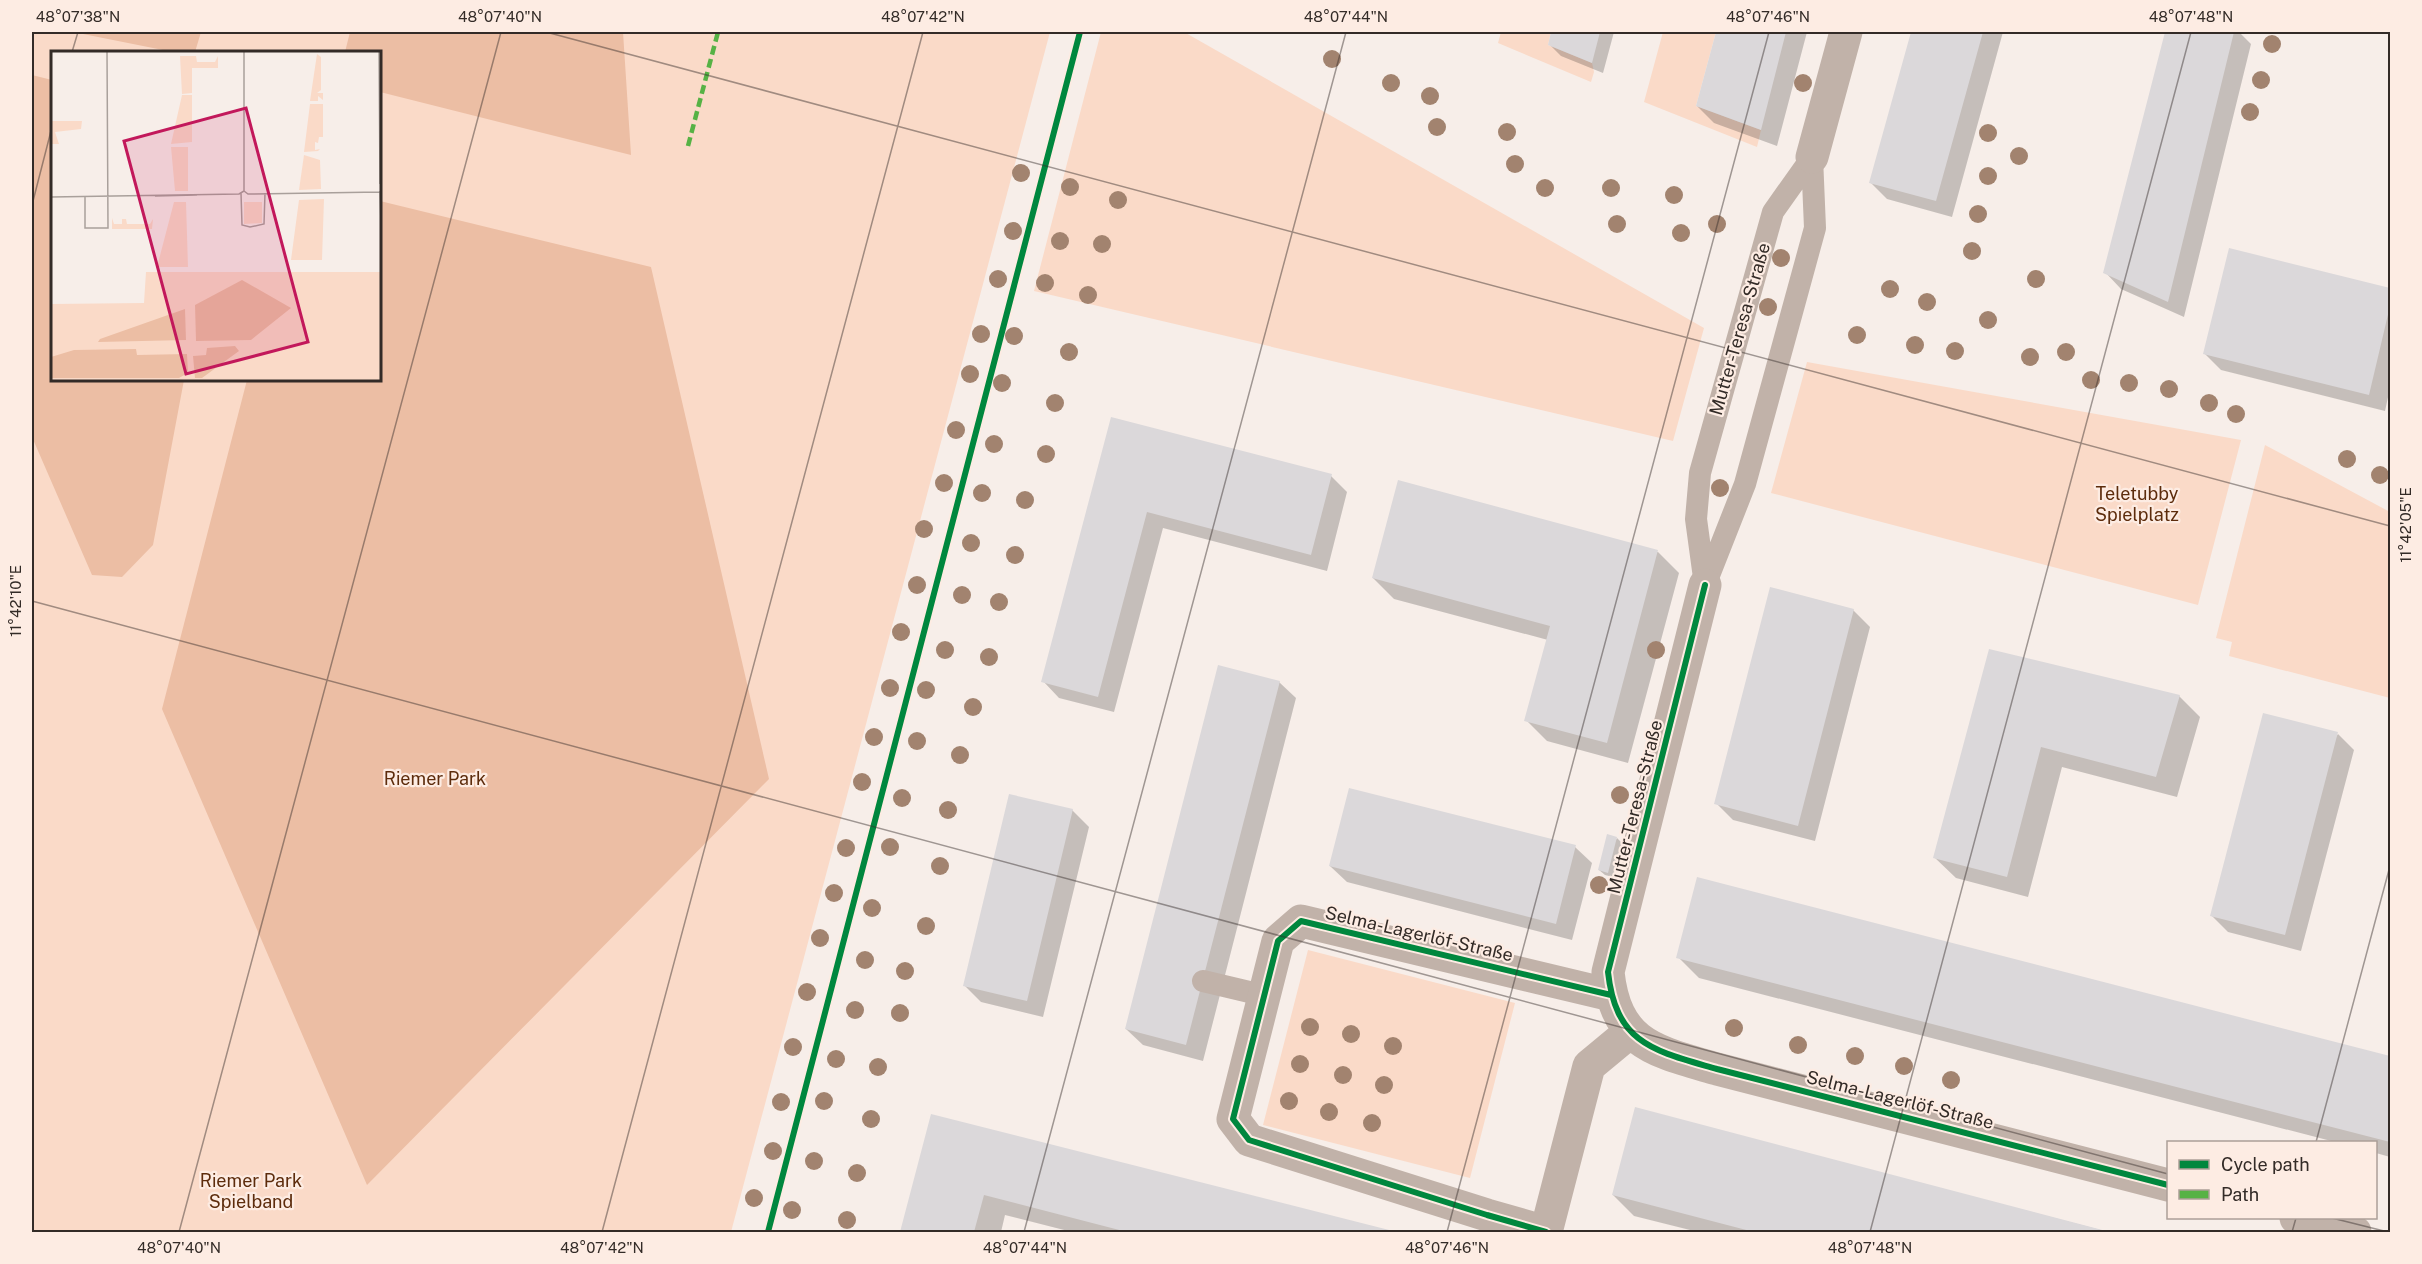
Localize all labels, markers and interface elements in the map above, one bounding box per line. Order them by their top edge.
text: 48°07'38"N [36,8,120,25]
text: 48°07'40"N [458,8,542,25]
text: 48°07'42"N [881,8,965,25]
text: 48°07'44"N [1304,8,1388,25]
text: 48°07'46"N [1726,8,1810,25]
text: 48°07'48"N [2149,8,2233,25]
inset map [51,51,381,381]
street label: Mutter-Teresa-Straße [1705,240,1774,418]
park label: Teletubby Spielplatz [2095,483,2179,525]
text: 11°42'05"E [2397,487,2414,563]
text: 11°42'10"E [7,565,24,637]
street label: Mutter-Teresa-Straße [1603,718,1666,896]
park label: Riemer Park [384,768,486,789]
street label: Selma-Lagerlöf-Straße [1323,902,1515,965]
street label: Selma-Lagerlöf-Straße [1804,1066,1996,1133]
legend [2167,1141,2377,1219]
text: Cycle path [2221,1154,2310,1175]
park label: Riemer Park Spielband [200,1170,302,1212]
text: Path [2221,1184,2259,1205]
text: 48°07'40"N [137,1239,221,1256]
text: 48°07'42"N [560,1239,644,1256]
text: 48°07'44"N [983,1239,1067,1256]
text: 48°07'46"N [1405,1239,1489,1256]
text: 48°07'48"N [1828,1239,1912,1256]

